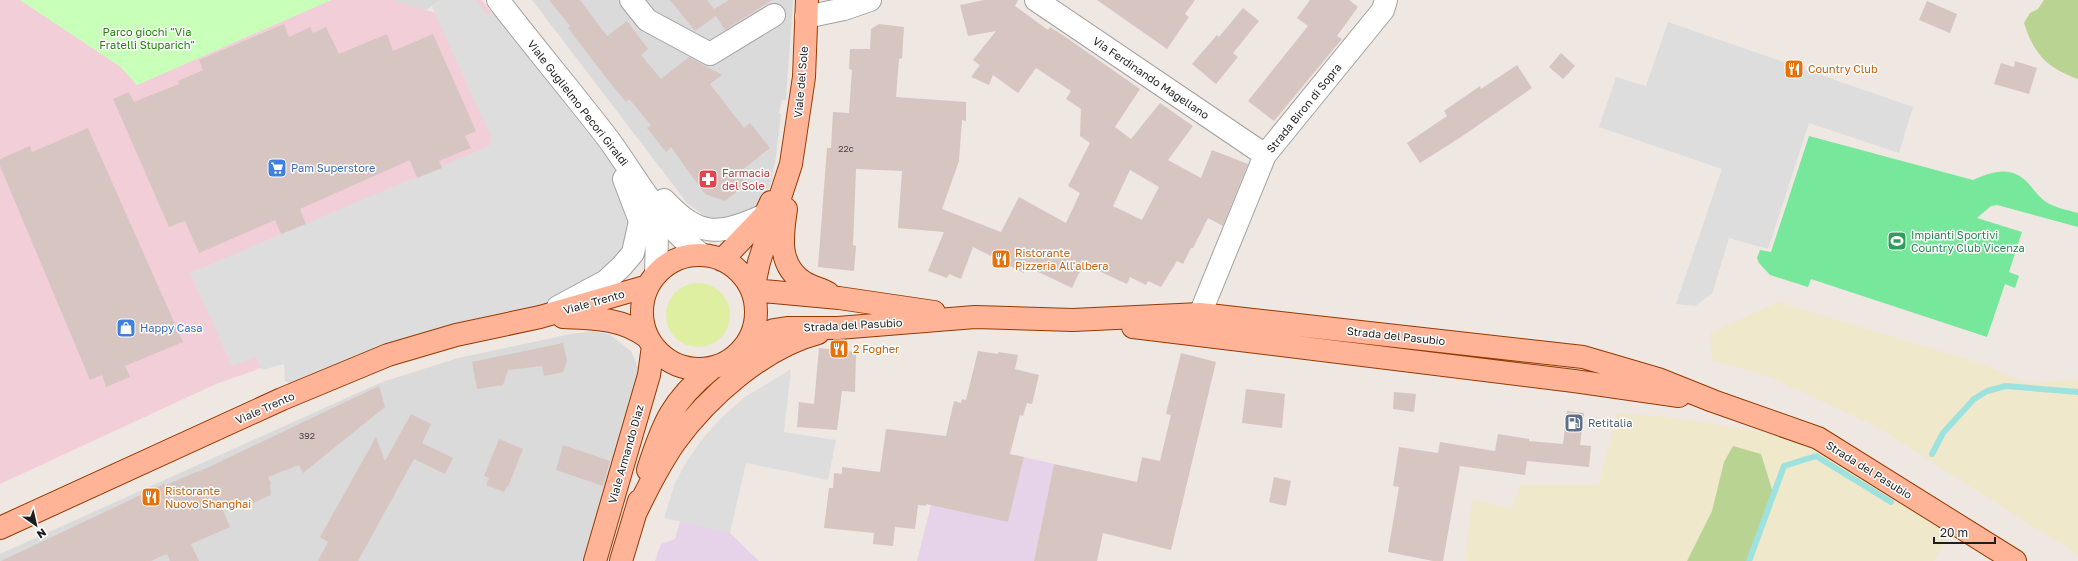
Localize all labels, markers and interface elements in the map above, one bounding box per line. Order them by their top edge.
park label: Parco giochi "Via Fratelli Stuparich" [99,25,195,51]
street label: Via Ferdinando Magellano [1091,34,1212,122]
street label: Viale Guglielmo Pecori Giraldi [525,37,632,168]
street label: Viale del Sole [791,46,810,118]
restaurant icon: Country Club [1783,58,1805,80]
street label: Strada Biron di Sopra [1264,60,1344,155]
place label: Country Club [1808,62,1878,75]
house number: 22c [838,143,854,154]
supermarket icon: Pam Superstore [266,157,288,179]
place label: Pam Superstore [291,161,375,174]
place label: Farmacia del Sole [722,166,770,192]
pharmacy icon: Farmacia del Sole [697,168,719,190]
place label: Impianti Sportivi Country Club Vicenza [1911,228,2025,254]
sports icon: Impianti Sportivi Country Club Vicenza [1886,230,1908,252]
place label: Ristorante Pizzeria All'albera [1015,246,1109,272]
restaurant icon: Ristorante Pizzeria All'albera [990,248,1012,270]
street label: Viale Trento [562,286,626,316]
street label: Strada del Pasubio [803,315,903,334]
shop icon: Happy Casa [115,317,137,339]
place label: Happy Casa [140,321,203,334]
street label: Strada del Pasubio [1346,324,1446,347]
restaurant icon: 2 Fogher [828,338,850,360]
place label: 2 Fogher [853,342,900,355]
street label: Viale Trento [233,389,297,426]
street label: Viale Armando Diaz [605,403,646,505]
fuel station icon: Retitalia [1563,412,1585,434]
place label: Retitalia [1588,416,1632,429]
house number: 392 [299,430,315,441]
street label: Strada del Pasubio [1824,438,1915,501]
place label: Ristorante Nuovo Shanghai [165,484,251,510]
restaurant icon: Ristorante Nuovo Shanghai [140,486,162,508]
north arrow [16,505,56,545]
scale bar [1934,519,1995,545]
text: 20 m [1940,525,1968,540]
text: N [35,526,49,541]

